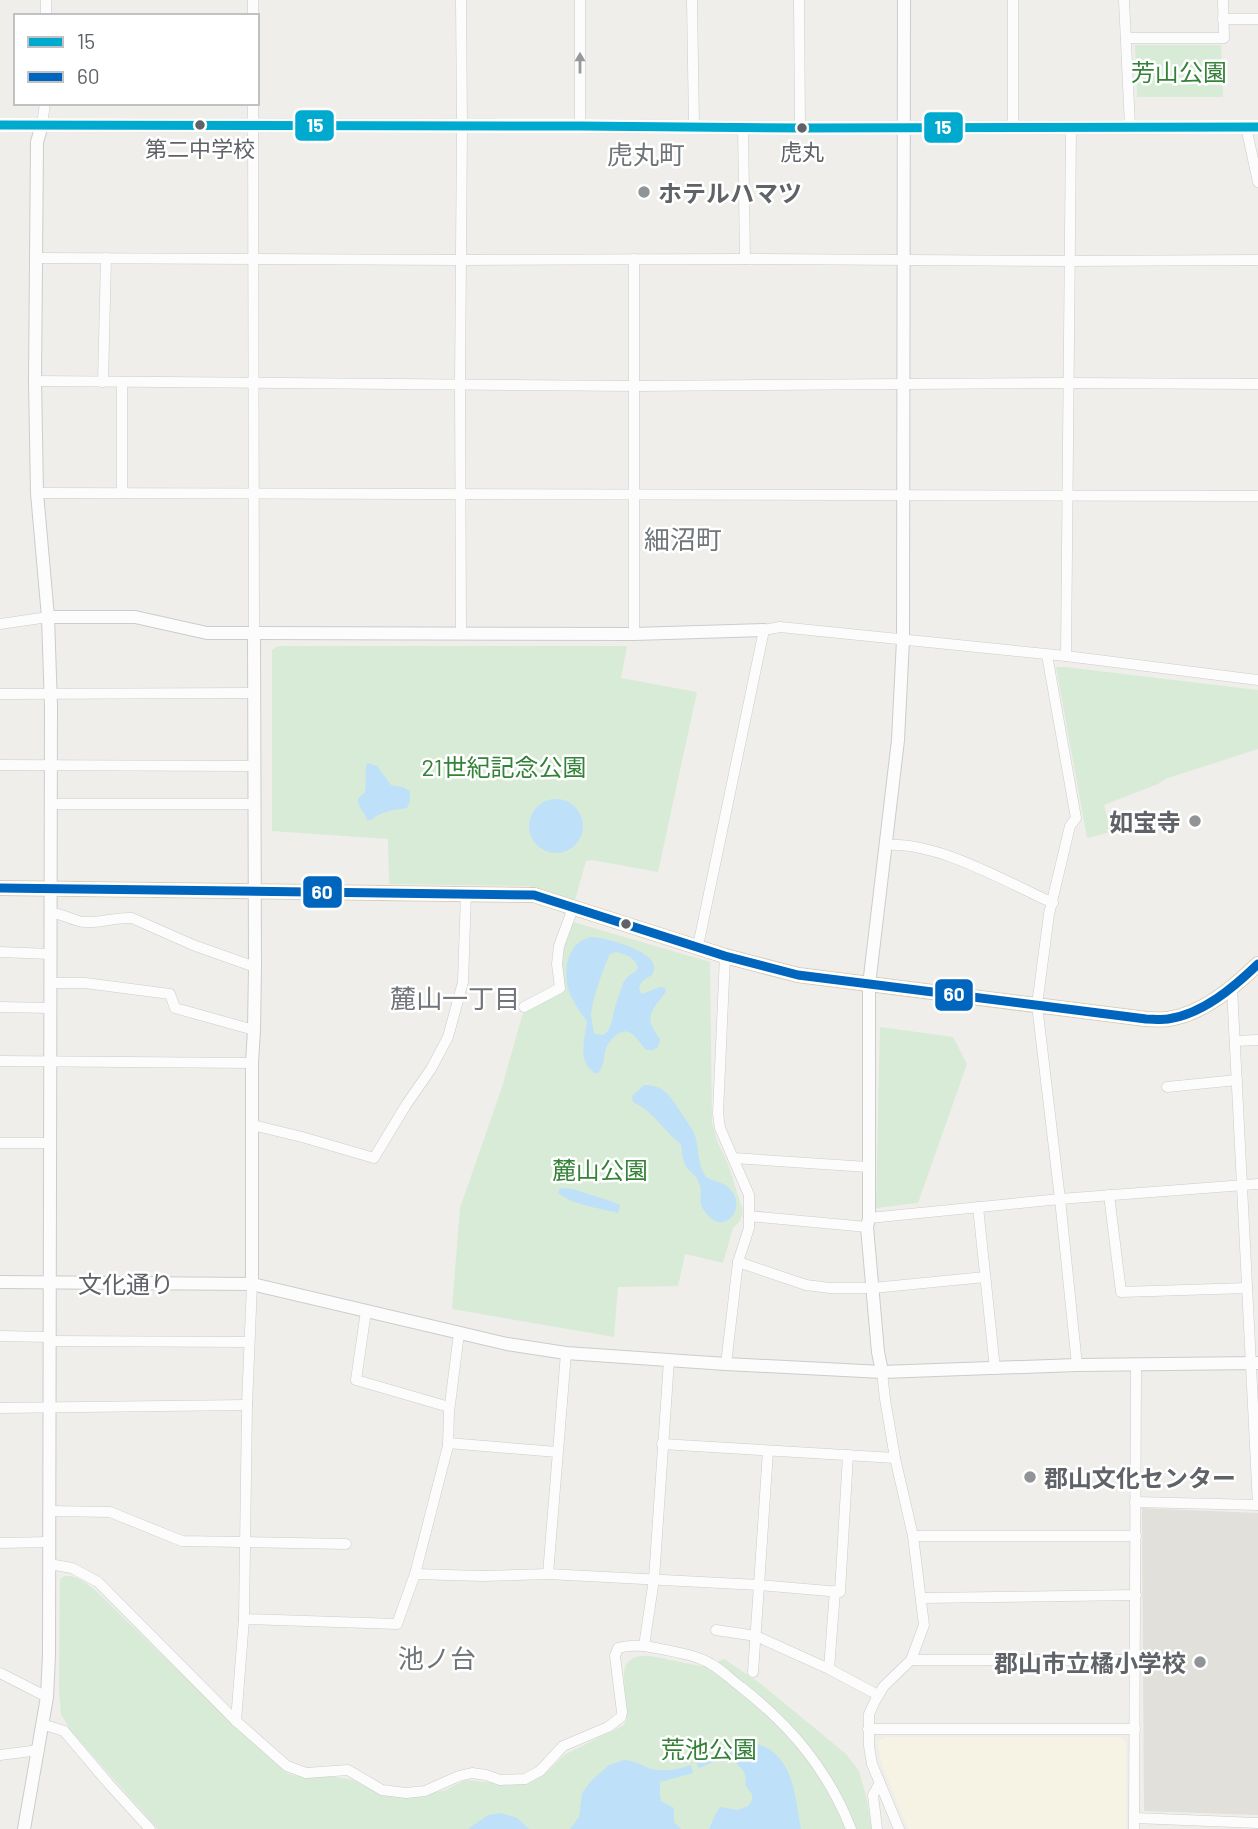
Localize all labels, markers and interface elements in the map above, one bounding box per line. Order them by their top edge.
legend [14,14,259,105]
text: 15 [77,28,95,53]
one-way arrow [574,52,586,74]
park label: 芳山公園 [1131,57,1227,86]
text: 60 [77,63,100,88]
line badge: 15 [294,109,335,142]
line badge: 15 [923,111,964,144]
text: 15 [307,113,323,136]
text: 15 [935,115,951,138]
marker: 第二中学校 [193,118,207,132]
marker: 虎丸 [795,121,809,135]
place label: 第二中学校 [145,135,255,161]
district label: 虎丸町 [607,138,685,169]
place label: 虎丸 [780,138,824,164]
place label: ホテルハマツ [658,178,802,207]
marker: ホテルハマツ [636,184,652,200]
district label: 細沼町 [644,523,722,554]
park label: 21世紀記念公園 [422,752,586,781]
place label: 如宝寺 [1109,807,1181,836]
marker: 如宝寺 [1187,813,1203,829]
line badge: 60 [302,875,343,909]
text: 60 [311,880,333,903]
unlabelled marker [619,917,633,931]
line badge: 60 [934,978,974,1012]
district label: 麓山一丁目 [390,982,520,1013]
text: 60 [943,982,965,1005]
park label: 麓山公園 [552,1155,648,1184]
street label: 文化通り [78,1269,174,1298]
place label: 郡山文化センター [1044,1463,1236,1492]
marker: 郡山文化センター [1022,1469,1038,1485]
district label: 池ノ台 [398,1642,476,1673]
place label: 郡山市立橘小学校 [994,1648,1186,1677]
marker: 郡山市立橘小学校 [1192,1654,1208,1670]
park label: 荒池公園 [661,1734,757,1763]

